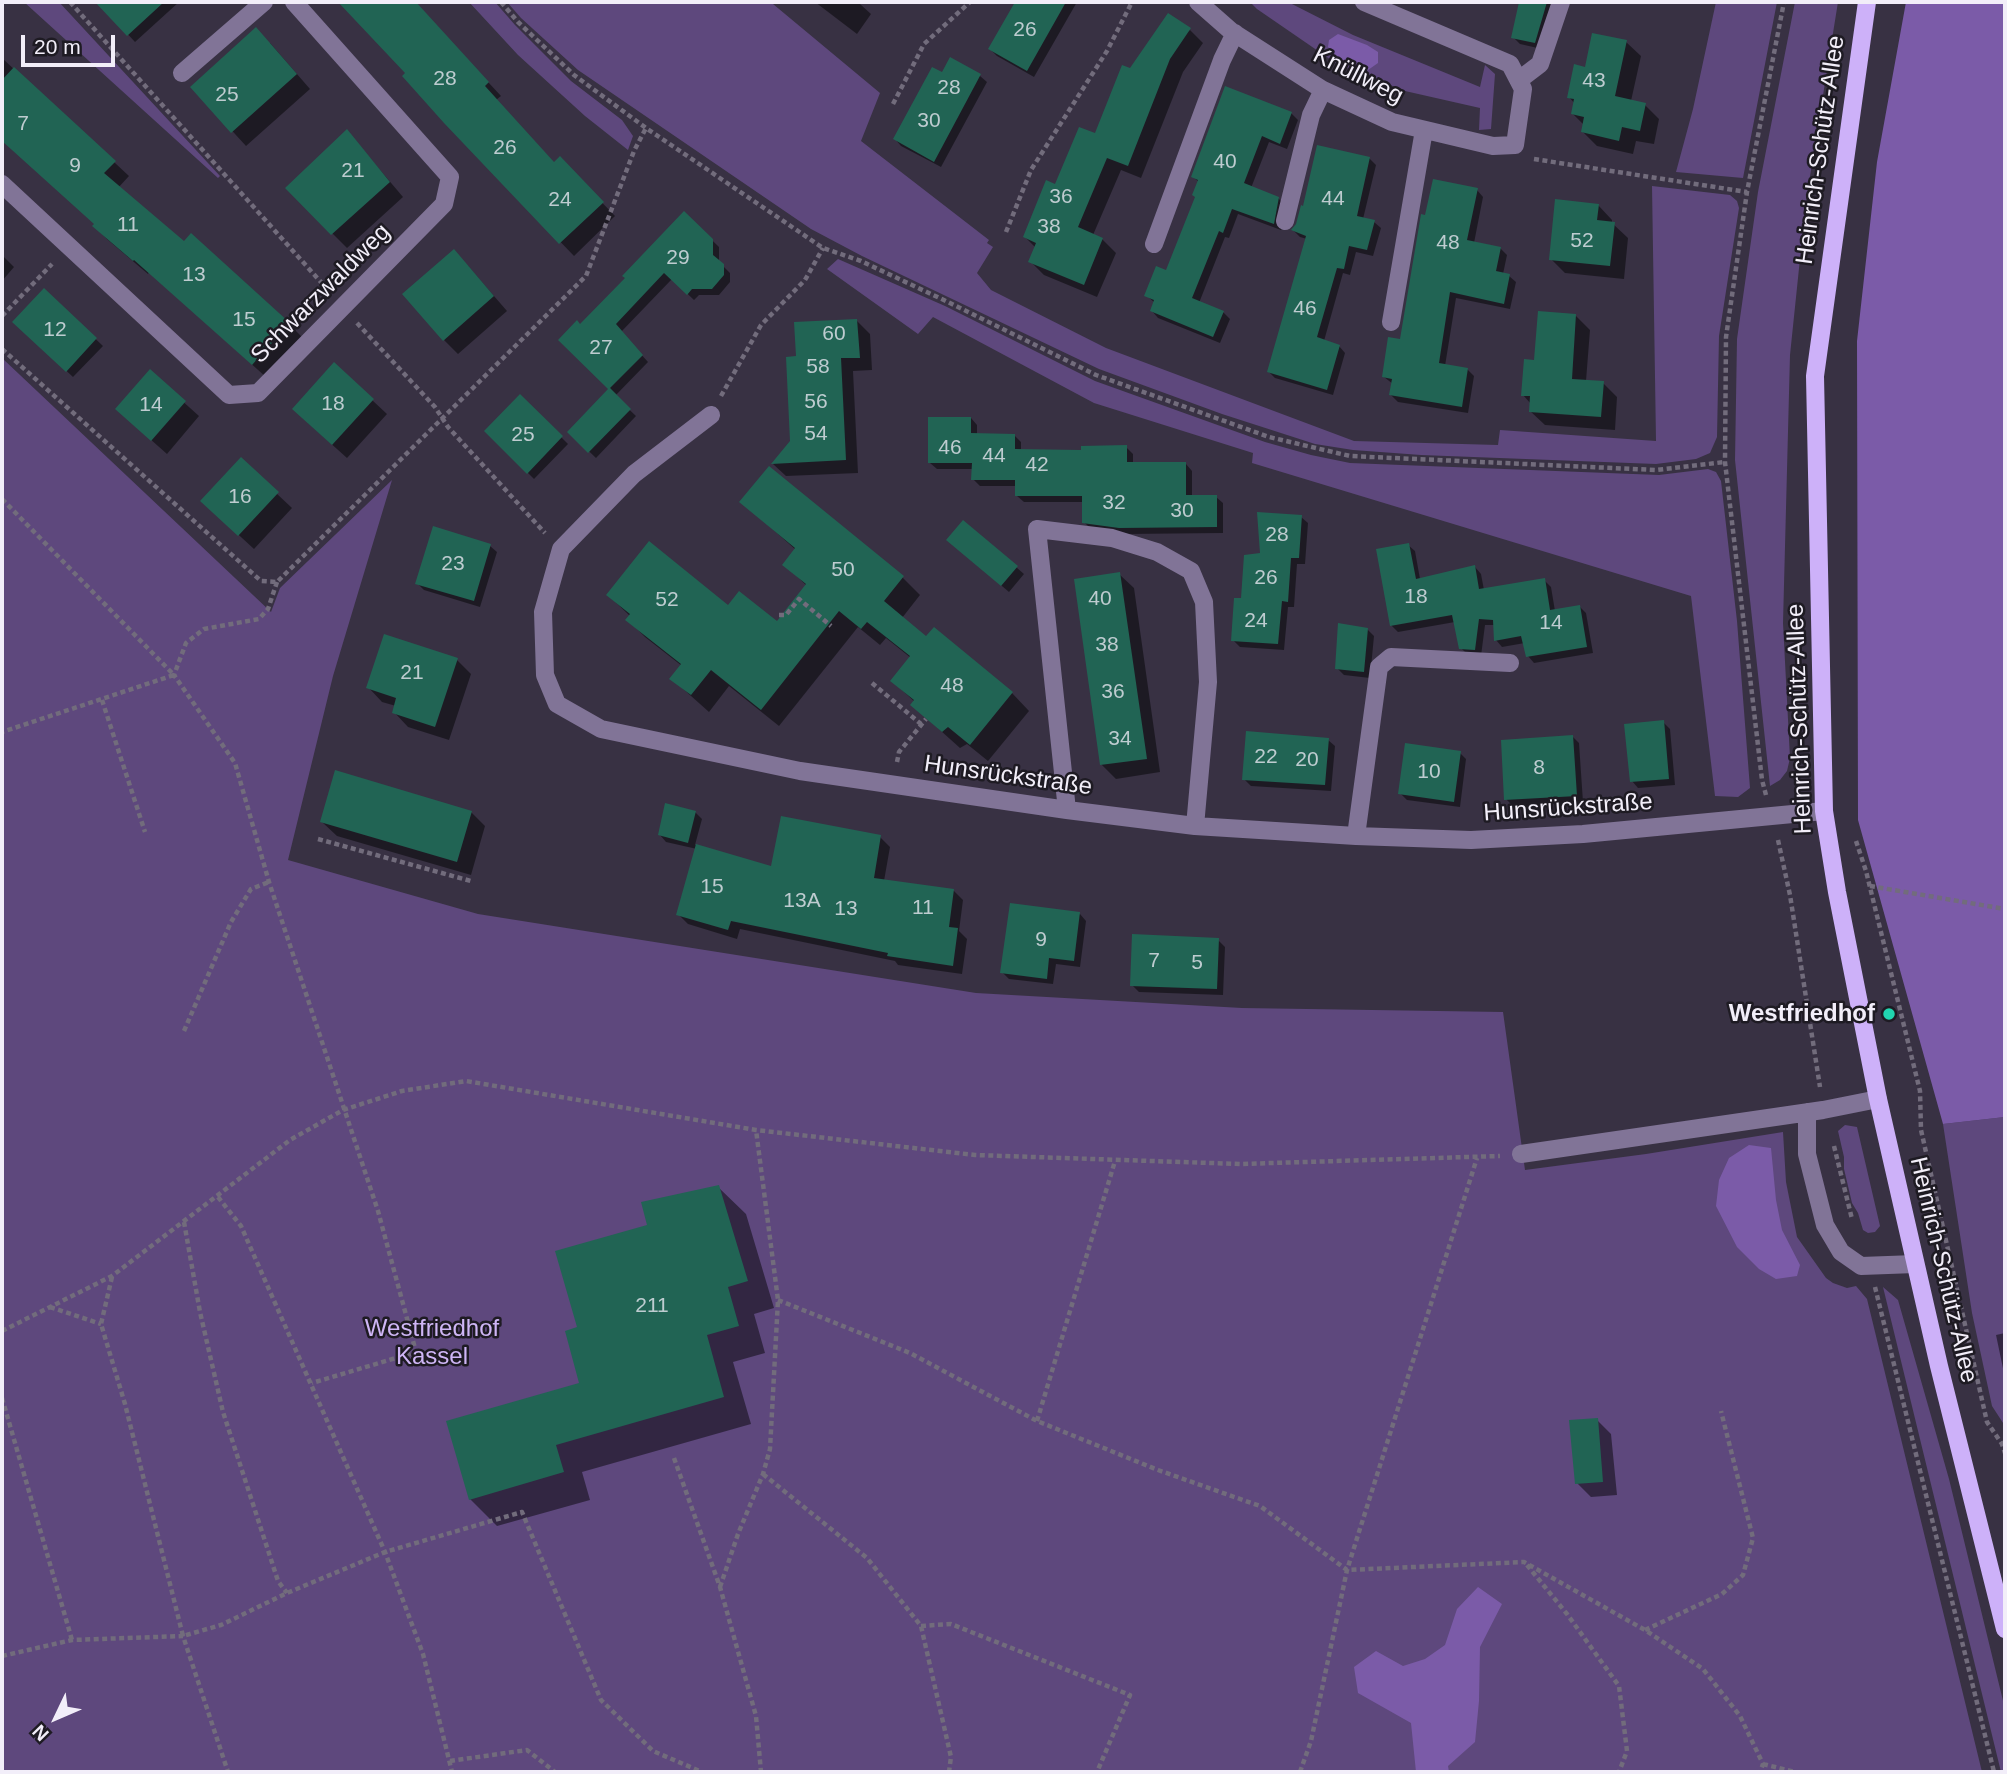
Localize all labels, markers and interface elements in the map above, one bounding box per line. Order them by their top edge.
house number: 26 [1013,17,1037,43]
scale bar [24,21,119,65]
street label: Heinrich-Schütz-Allee [1791,34,1851,266]
text: 20 m [34,35,81,58]
street label: Knüllweg [1308,41,1408,111]
house number: 28 [433,66,457,92]
house number: 43 [1582,68,1606,94]
house number: 28 [937,75,961,101]
house number: 25 [215,82,239,108]
house number: 30 [917,108,941,134]
house number: 7 [17,111,29,137]
house number: 26 [493,135,517,161]
house number: 40 [1213,149,1237,175]
house number: 9 [69,153,81,179]
house number: 21 [341,158,365,184]
house number: 36 [1049,184,1073,210]
house number: 44 [1321,186,1345,212]
house number: 24 [548,187,572,213]
house number: 11 [117,212,139,238]
house number: 38 [1037,214,1061,240]
street label: Schwarzwaldweg [245,218,397,370]
house number: 52 [1570,228,1594,254]
house number: 48 [1436,230,1460,256]
house number: 29 [666,245,690,271]
house number: 13 [182,262,206,288]
house number: 46 [1293,296,1317,322]
house number: 15 [232,307,256,333]
house number: 12 [43,317,67,343]
house number: 60 [822,321,846,347]
house number: 27 [589,335,613,361]
house number: 58 [806,354,830,380]
house number: 56 [804,389,828,415]
house number: 18 [321,391,345,417]
house number: 14 [139,392,163,418]
house number: 54 [804,421,828,447]
house number: 25 [511,422,535,448]
house number: 46 [938,435,962,461]
house number: 44 [982,443,1006,469]
house number: 42 [1025,452,1049,478]
house number: 16 [228,484,252,510]
house number: 32 [1102,490,1126,516]
house number: 30 [1170,498,1194,524]
house number: 28 [1265,522,1289,548]
house number: 23 [441,551,465,577]
house number: 50 [831,557,855,583]
house number: 26 [1254,565,1278,591]
house number: 18 [1404,584,1428,610]
house number: 40 [1088,586,1112,612]
house number: 52 [655,587,679,613]
street label: Heinrich-Schütz-Allee [1782,603,1818,835]
house number: 24 [1244,608,1268,634]
house number: 14 [1539,610,1563,636]
house number: 38 [1095,632,1119,658]
house number: 21 [400,660,424,686]
house number: 48 [940,673,964,699]
house number: 36 [1101,679,1125,705]
house number: 34 [1108,726,1132,752]
house number: 22 [1254,744,1278,770]
house number: 20 [1295,747,1319,773]
street label: Hunsrückstraße [922,750,1094,802]
house number: 8 [1533,755,1545,781]
house number: 10 [1417,759,1441,785]
street label: Hunsrückstraße [1483,788,1653,828]
house number: 15 [700,874,724,900]
house number: 13A [783,888,821,914]
house number: 11 [912,895,934,921]
house number: 13 [834,896,858,922]
house number: 9 [1035,927,1047,953]
house number: 7 [1148,948,1160,974]
house number: 5 [1191,950,1203,976]
place label: Westfriedhof [1729,1000,1875,1028]
marker: Westfriedhof [1881,1006,1897,1022]
street label: Heinrich-Schütz-Allee [1903,1154,1983,1386]
house number: 211 [635,1293,669,1319]
park label: Westfriedhof Kassel [365,1315,499,1371]
north arrow [21,1683,91,1753]
text: N [28,1721,53,1745]

